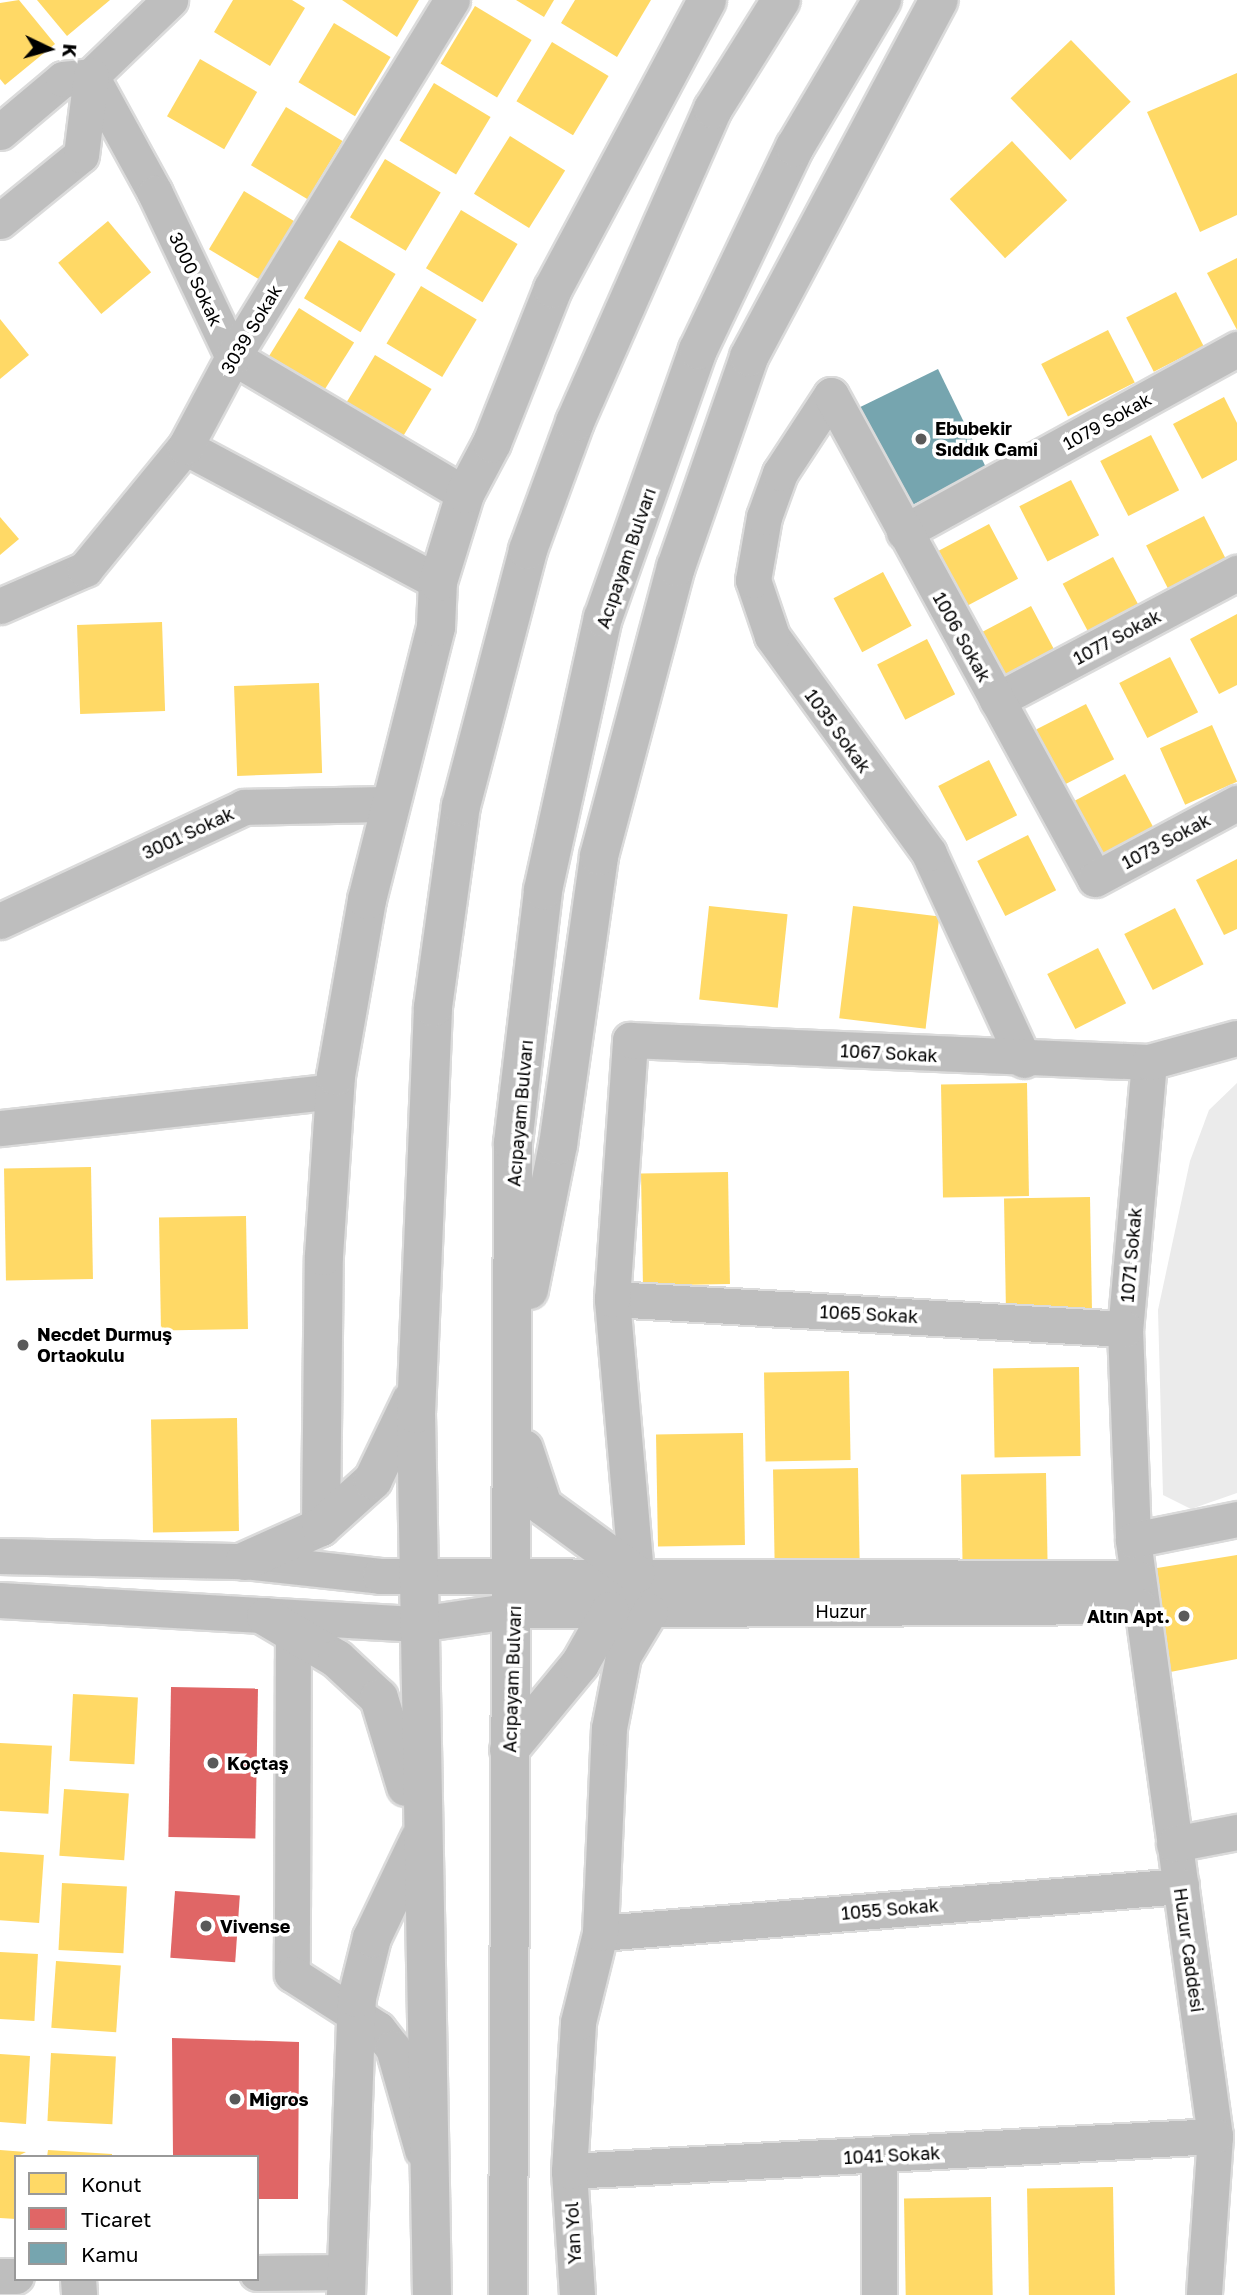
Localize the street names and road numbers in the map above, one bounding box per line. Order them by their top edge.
street label: 3000 Sokak [165,229,227,329]
street label: 3039 Sokak [216,280,286,378]
street label: 1079 Sokak [1059,388,1155,454]
street label: Acıpayam Bulvarı [592,485,660,631]
street label: 1006 Sokak [929,588,995,686]
street label: 1077 Sokak [1069,605,1165,669]
street label: 1035 Sokak [800,685,876,777]
street label: 3001 Sokak [139,802,237,864]
street label: 1073 Sokak [1118,809,1214,873]
street label: Acıpayam Bulvarı [503,1039,537,1187]
street label: 1067 Sokak [840,1040,938,1066]
street label: 1071 Sokak [1116,1207,1146,1303]
street label: 1065 Sokak [819,1301,919,1327]
street label: Huzur [815,1600,867,1622]
street label: Acıpayam Bulvarı [499,1605,525,1753]
street label: Huzur Caddesi [1170,1886,1208,2014]
street label: 1055 Sokak [840,1894,940,1924]
street label: 1041 Sokak [843,2142,941,2168]
street label: Yan Yol [561,2201,585,2265]

